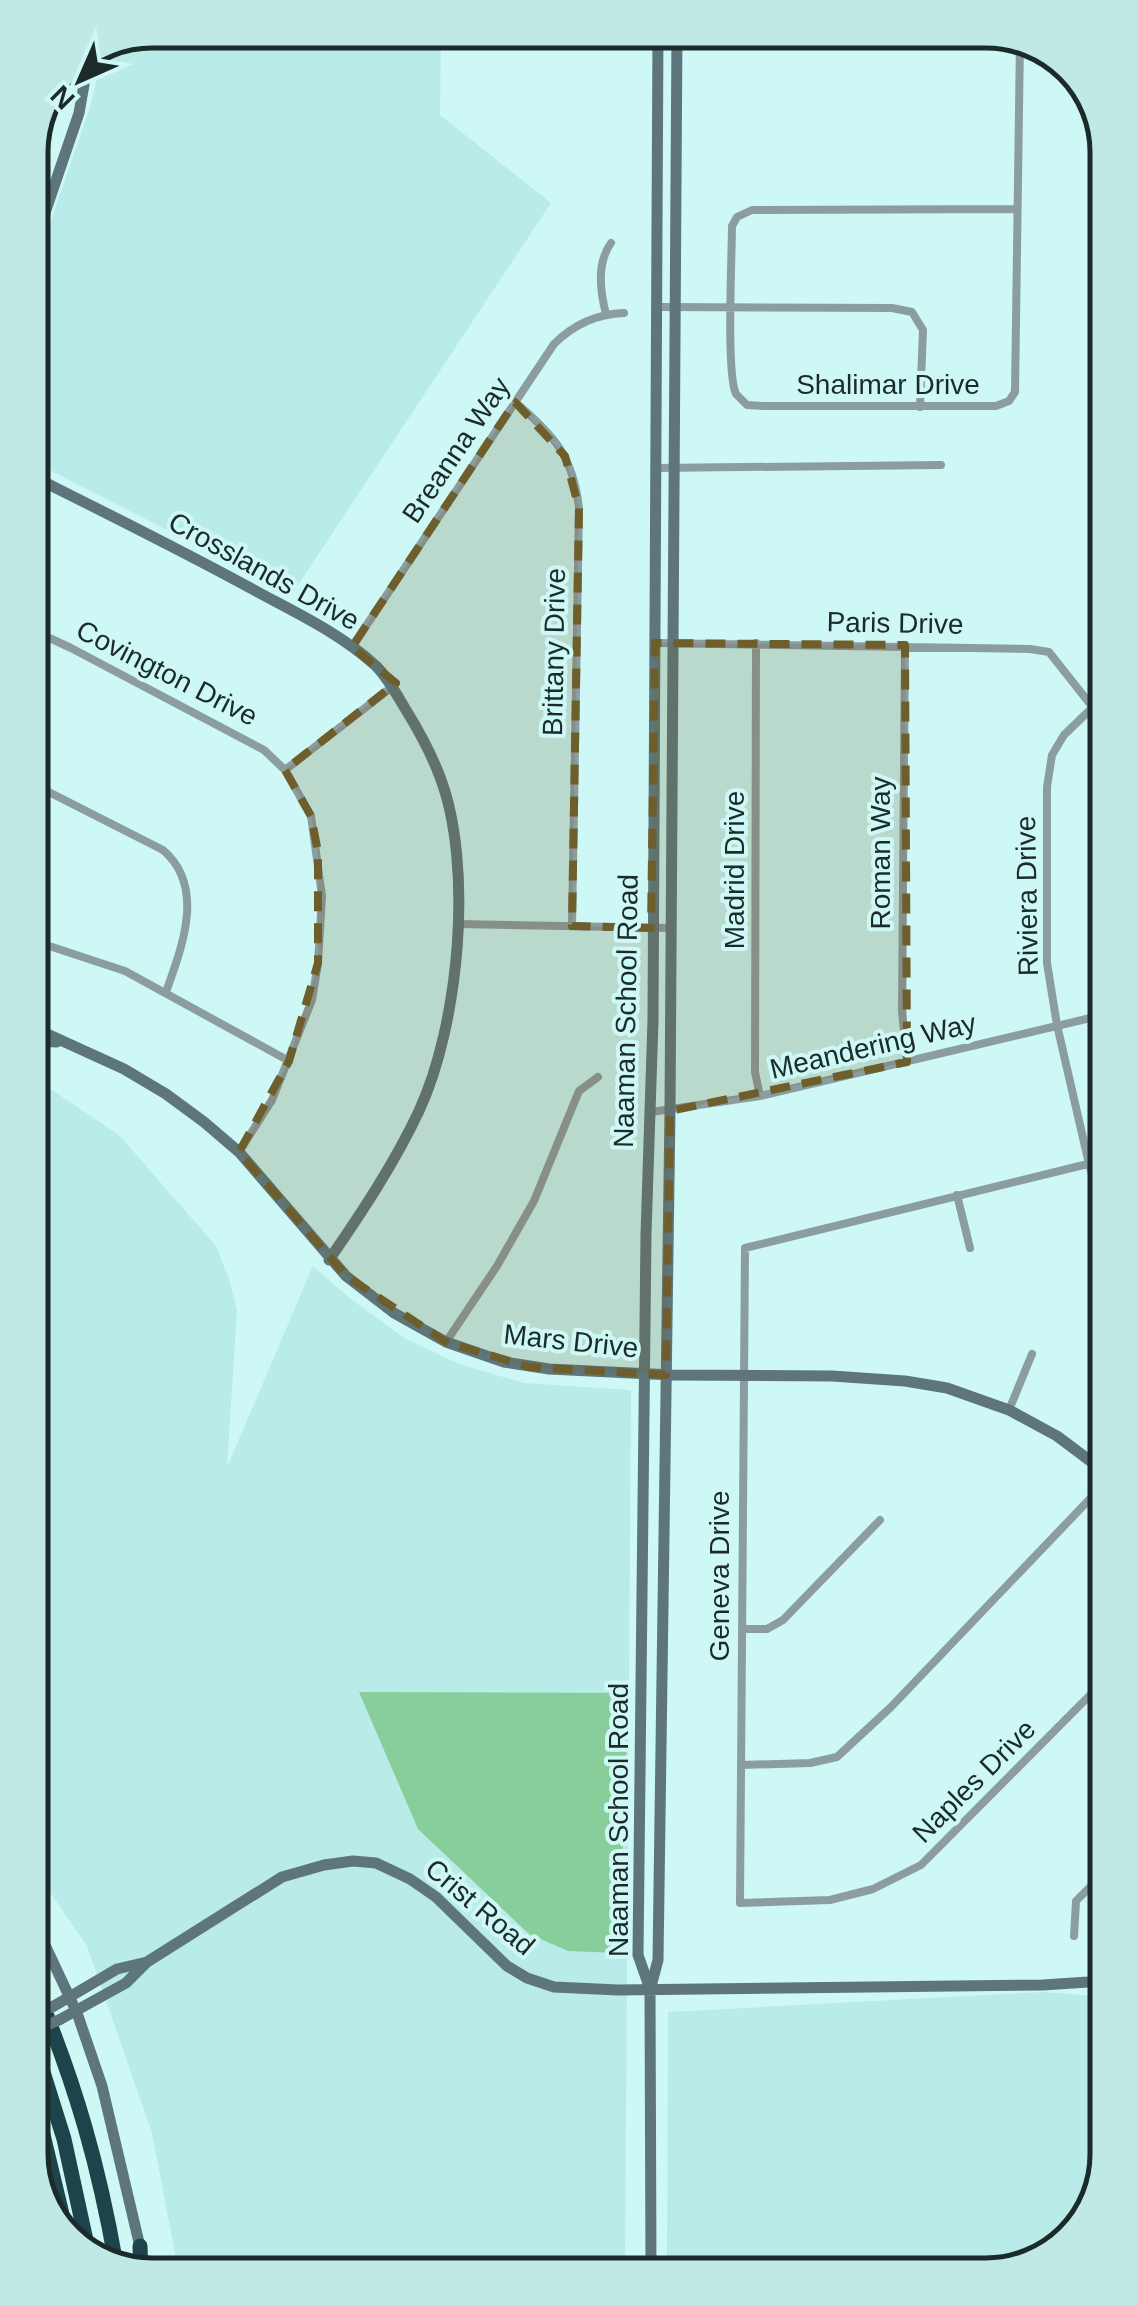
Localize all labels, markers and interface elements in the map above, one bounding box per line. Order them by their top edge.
north arrow [30,30,130,130]
text: N [45,79,81,115]
street label: Shalimar Drive [796,369,980,400]
street label: Breanna Way [396,371,516,529]
street label: Crosslands Drive [163,506,365,636]
street label: Brittany Drive [537,568,571,736]
street label: Paris Drive [826,606,964,640]
street label: Covington Drive [71,614,263,732]
street label: Roman Way [865,776,896,930]
street label: Madrid Drive [719,791,750,949]
street label: Riviera Drive [1010,816,1044,976]
street label: Naaman School Road [608,874,644,1148]
street label: Meandering Way [767,1007,979,1085]
street label: Mars Drive [502,1319,640,1363]
street label: Geneva Drive [704,1490,735,1662]
street label: Naaman School Road [603,1683,634,1957]
street label: Naples Drive [906,1713,1042,1849]
street label: Crist Road [419,1853,541,1961]

